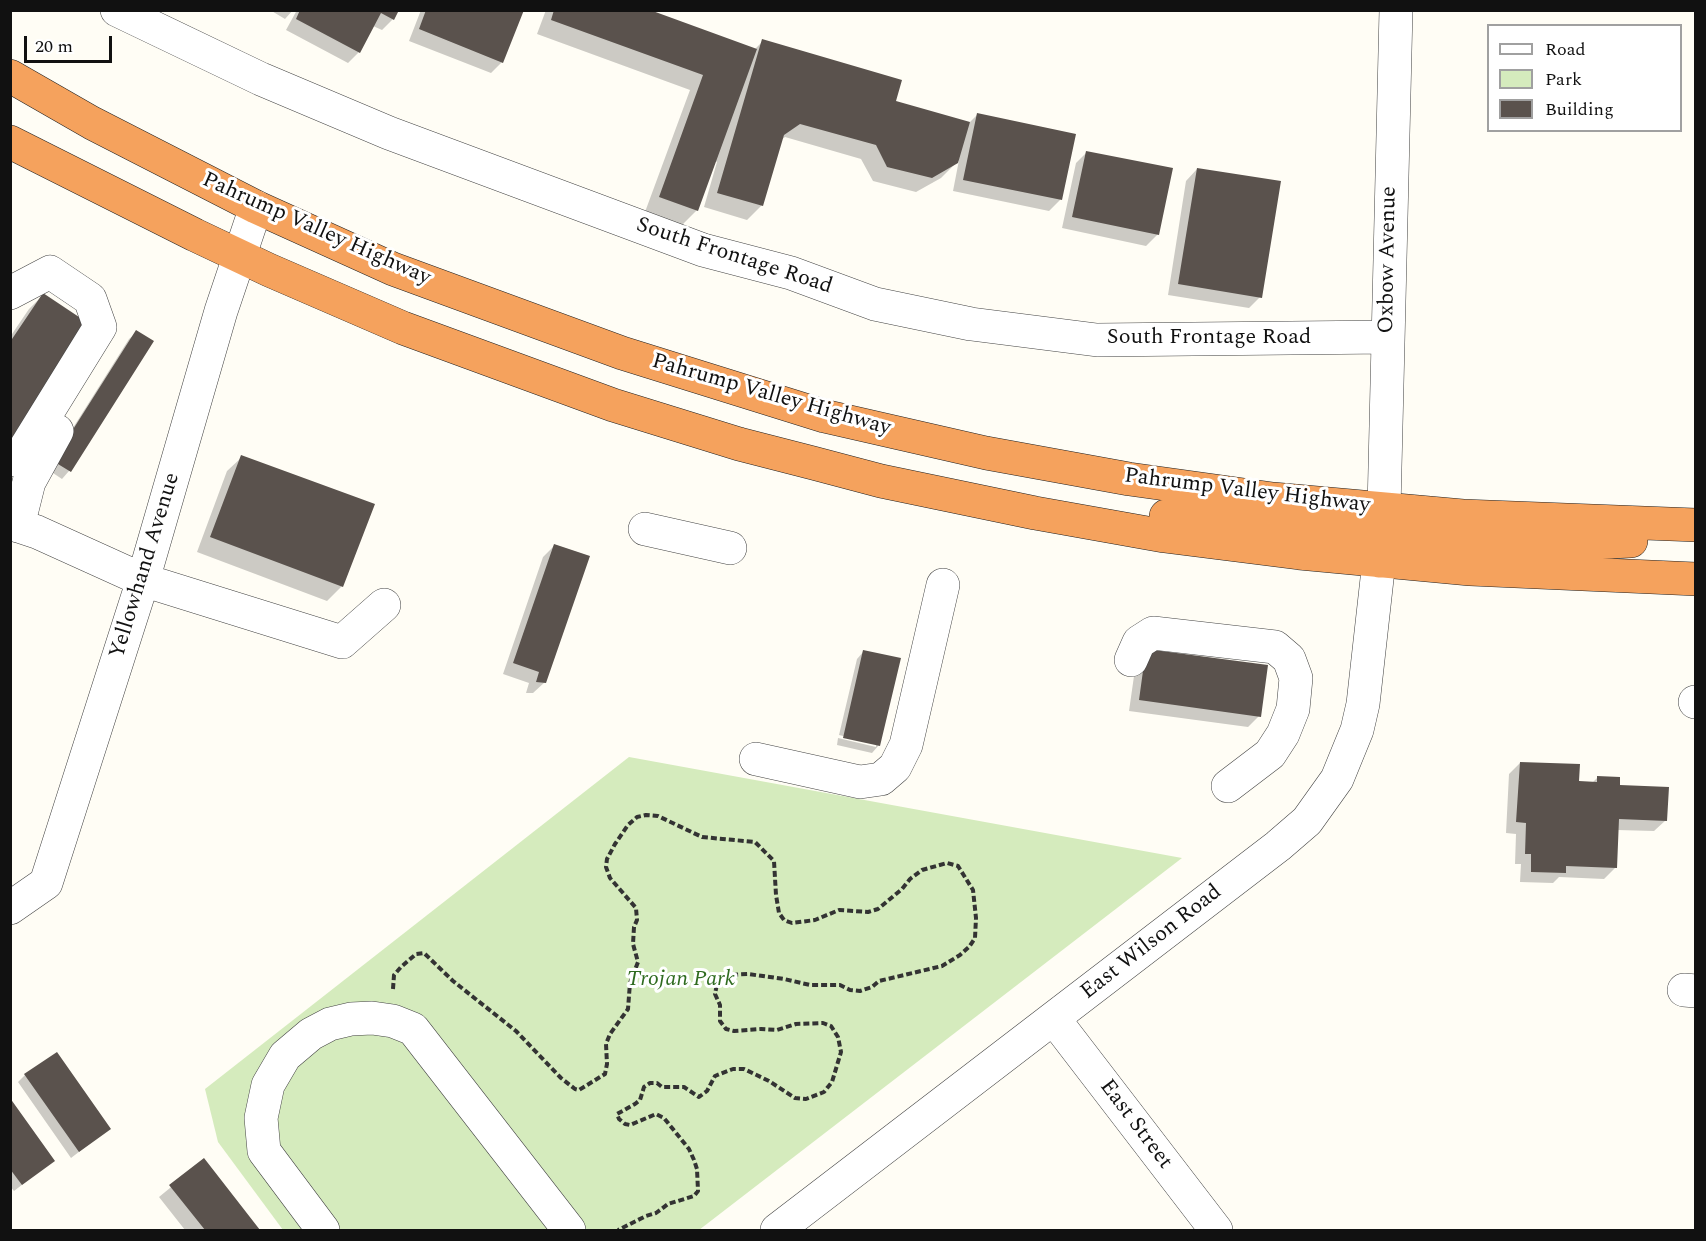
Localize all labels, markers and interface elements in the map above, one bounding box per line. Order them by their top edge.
scale bar [27,24,116,62]
legend [1487,24,1682,132]
text: 20 m [35,33,73,60]
text: Road [1545,36,1586,63]
text: Park [1545,66,1582,93]
text: Building [1545,96,1614,123]
street label: Pahrump Valley Highway [198,168,434,292]
street label: Oxbow Avenue [1375,186,1403,334]
street label: South Frontage Road [633,213,835,301]
street label: South Frontage Road [1107,326,1311,352]
street label: Pahrump Valley Highway [648,349,894,443]
street label: Pahrump Valley Highway [1123,464,1371,520]
street label: Yellowhand Avenue [105,470,187,662]
street label: East Wilson Road [1076,880,1228,1006]
park label: Trojan Park [627,968,735,994]
street label: East Street [1093,1075,1177,1175]

